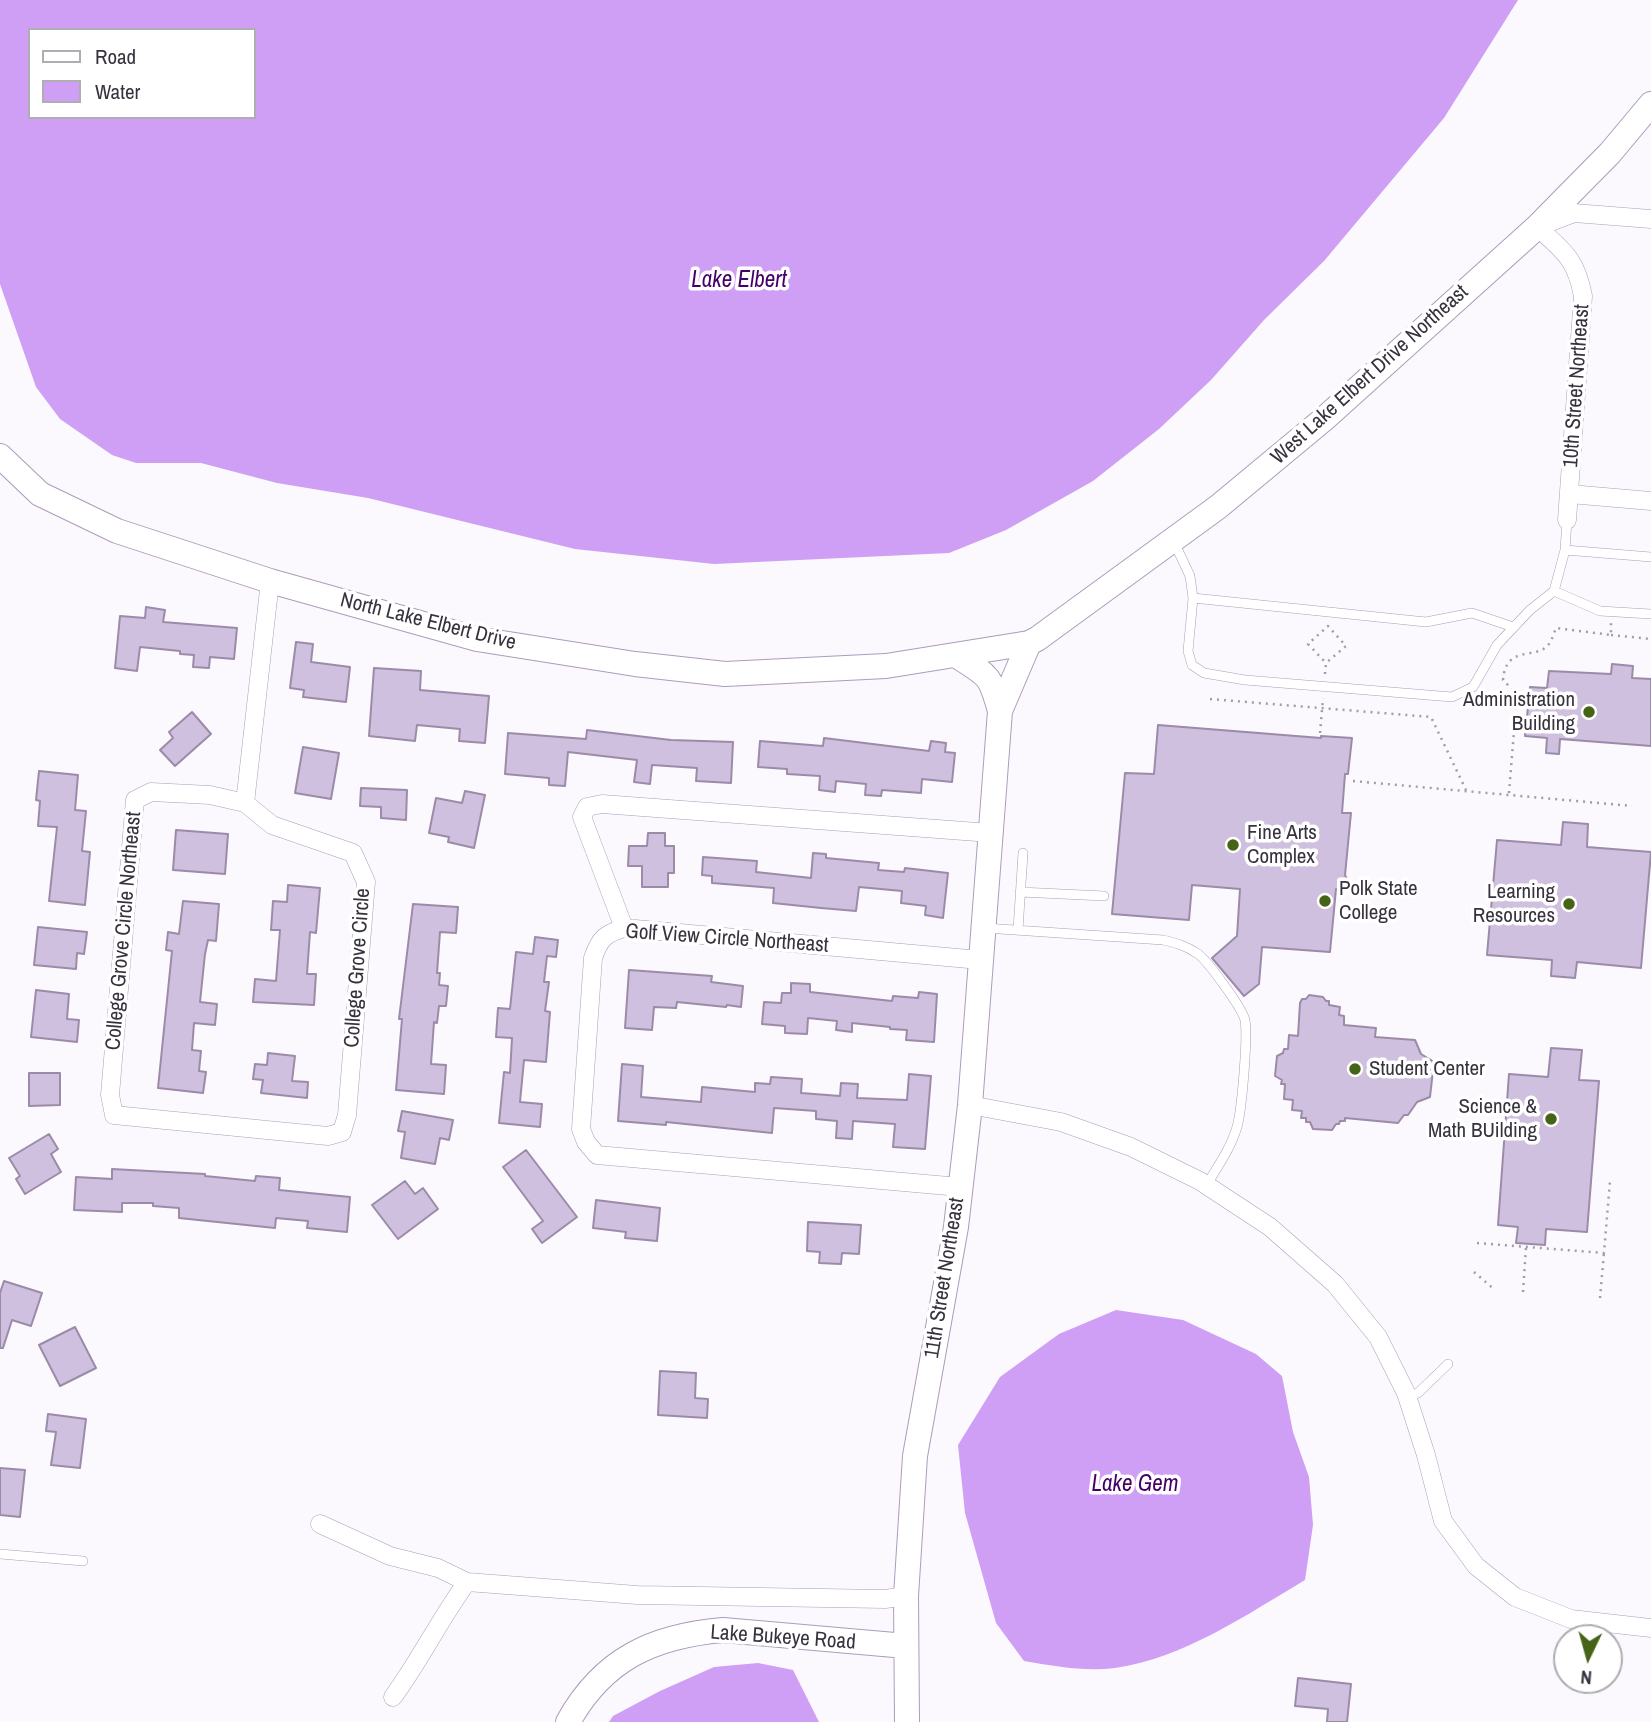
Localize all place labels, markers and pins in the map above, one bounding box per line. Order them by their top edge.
place label: Administration Building [1463,687,1575,737]
marker: Administration Building [1581,704,1597,720]
place label: Fine Arts Complex [1247,820,1317,870]
marker: Fine Arts Complex [1225,837,1241,853]
place label: Polk State College [1339,876,1417,926]
place label: Learning Resources [1473,879,1555,929]
marker: Polk State College [1317,893,1333,909]
marker: Learning Resources [1561,896,1577,912]
place label: Student Center [1369,1056,1485,1082]
marker: Student Center [1347,1061,1363,1077]
place label: Science & Math BUilding [1428,1094,1537,1144]
marker: Science & Math BUilding [1543,1111,1559,1127]

